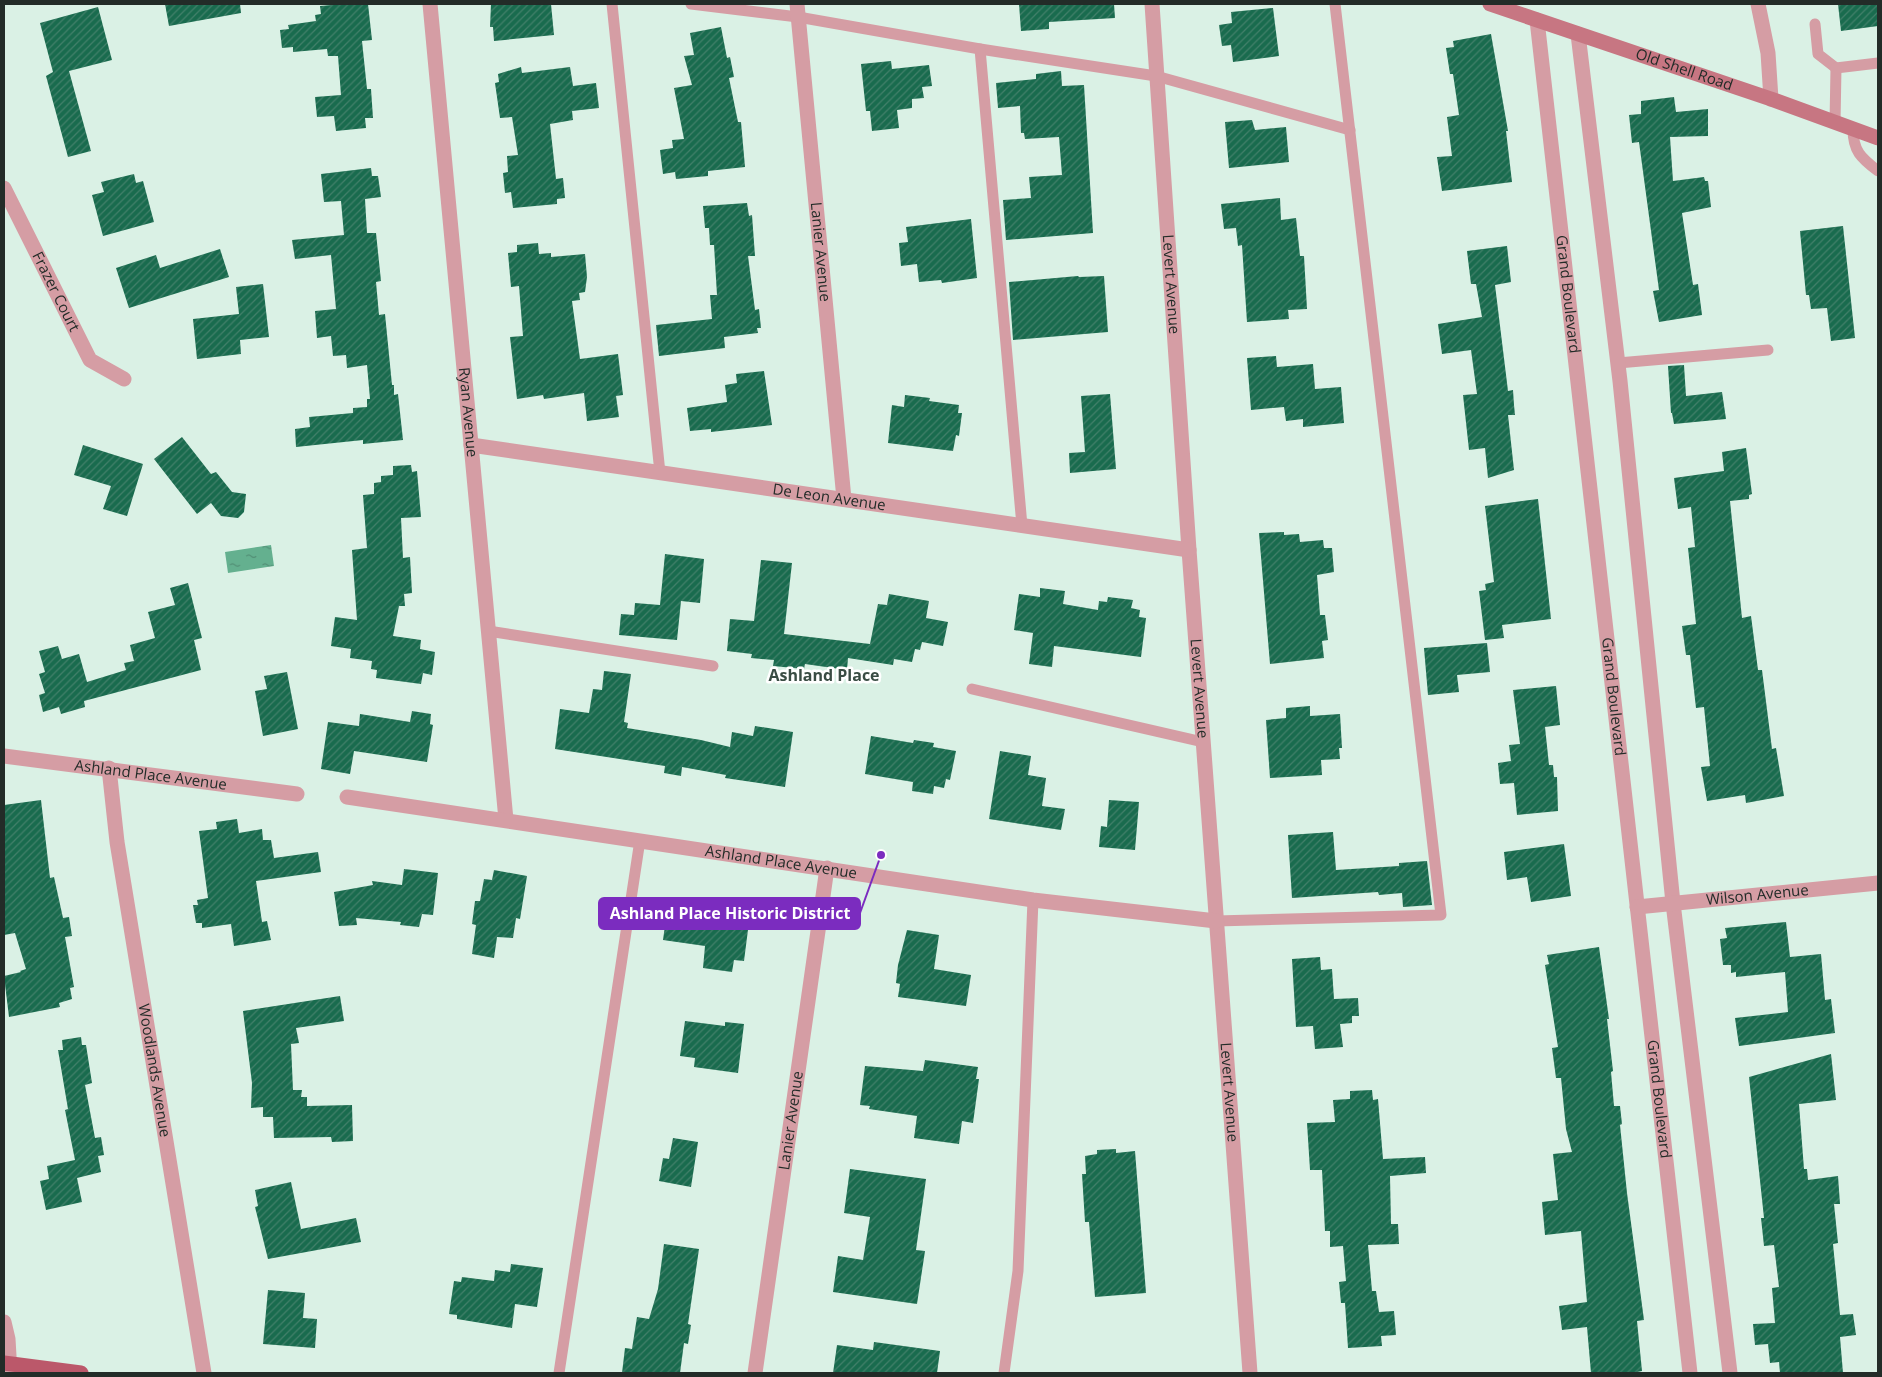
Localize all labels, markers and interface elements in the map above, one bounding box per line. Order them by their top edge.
street label: Old Shell Road [1633,43,1736,94]
street label: Lanier Avenue [807,201,836,302]
street label: Levert Avenue [1159,234,1185,335]
street label: Grand Boulevard [1552,234,1586,354]
street label: Frazer Court [28,248,85,335]
street label: Ryan Avenue [455,366,483,458]
street label: De Leon Avenue [772,478,887,515]
street label: Grand Boulevard [1598,636,1631,757]
street label: Levert Avenue [1187,638,1214,739]
district label: Ashland Place [768,664,880,686]
street label: Ashland Place Avenue [74,754,228,794]
street label: Ashland Place Avenue [704,840,859,882]
street label: Wilson Avenue [1705,879,1810,909]
callout: Ashland Place Historic District [599,898,860,929]
text: Ashland Place Historic District [610,902,850,924]
street label: Woodlands Avenue [135,1002,176,1139]
street label: Grand Boulevard [1643,1039,1677,1159]
street label: Levert Avenue [1217,1042,1244,1143]
street label: Lanier Avenue [773,1070,807,1171]

